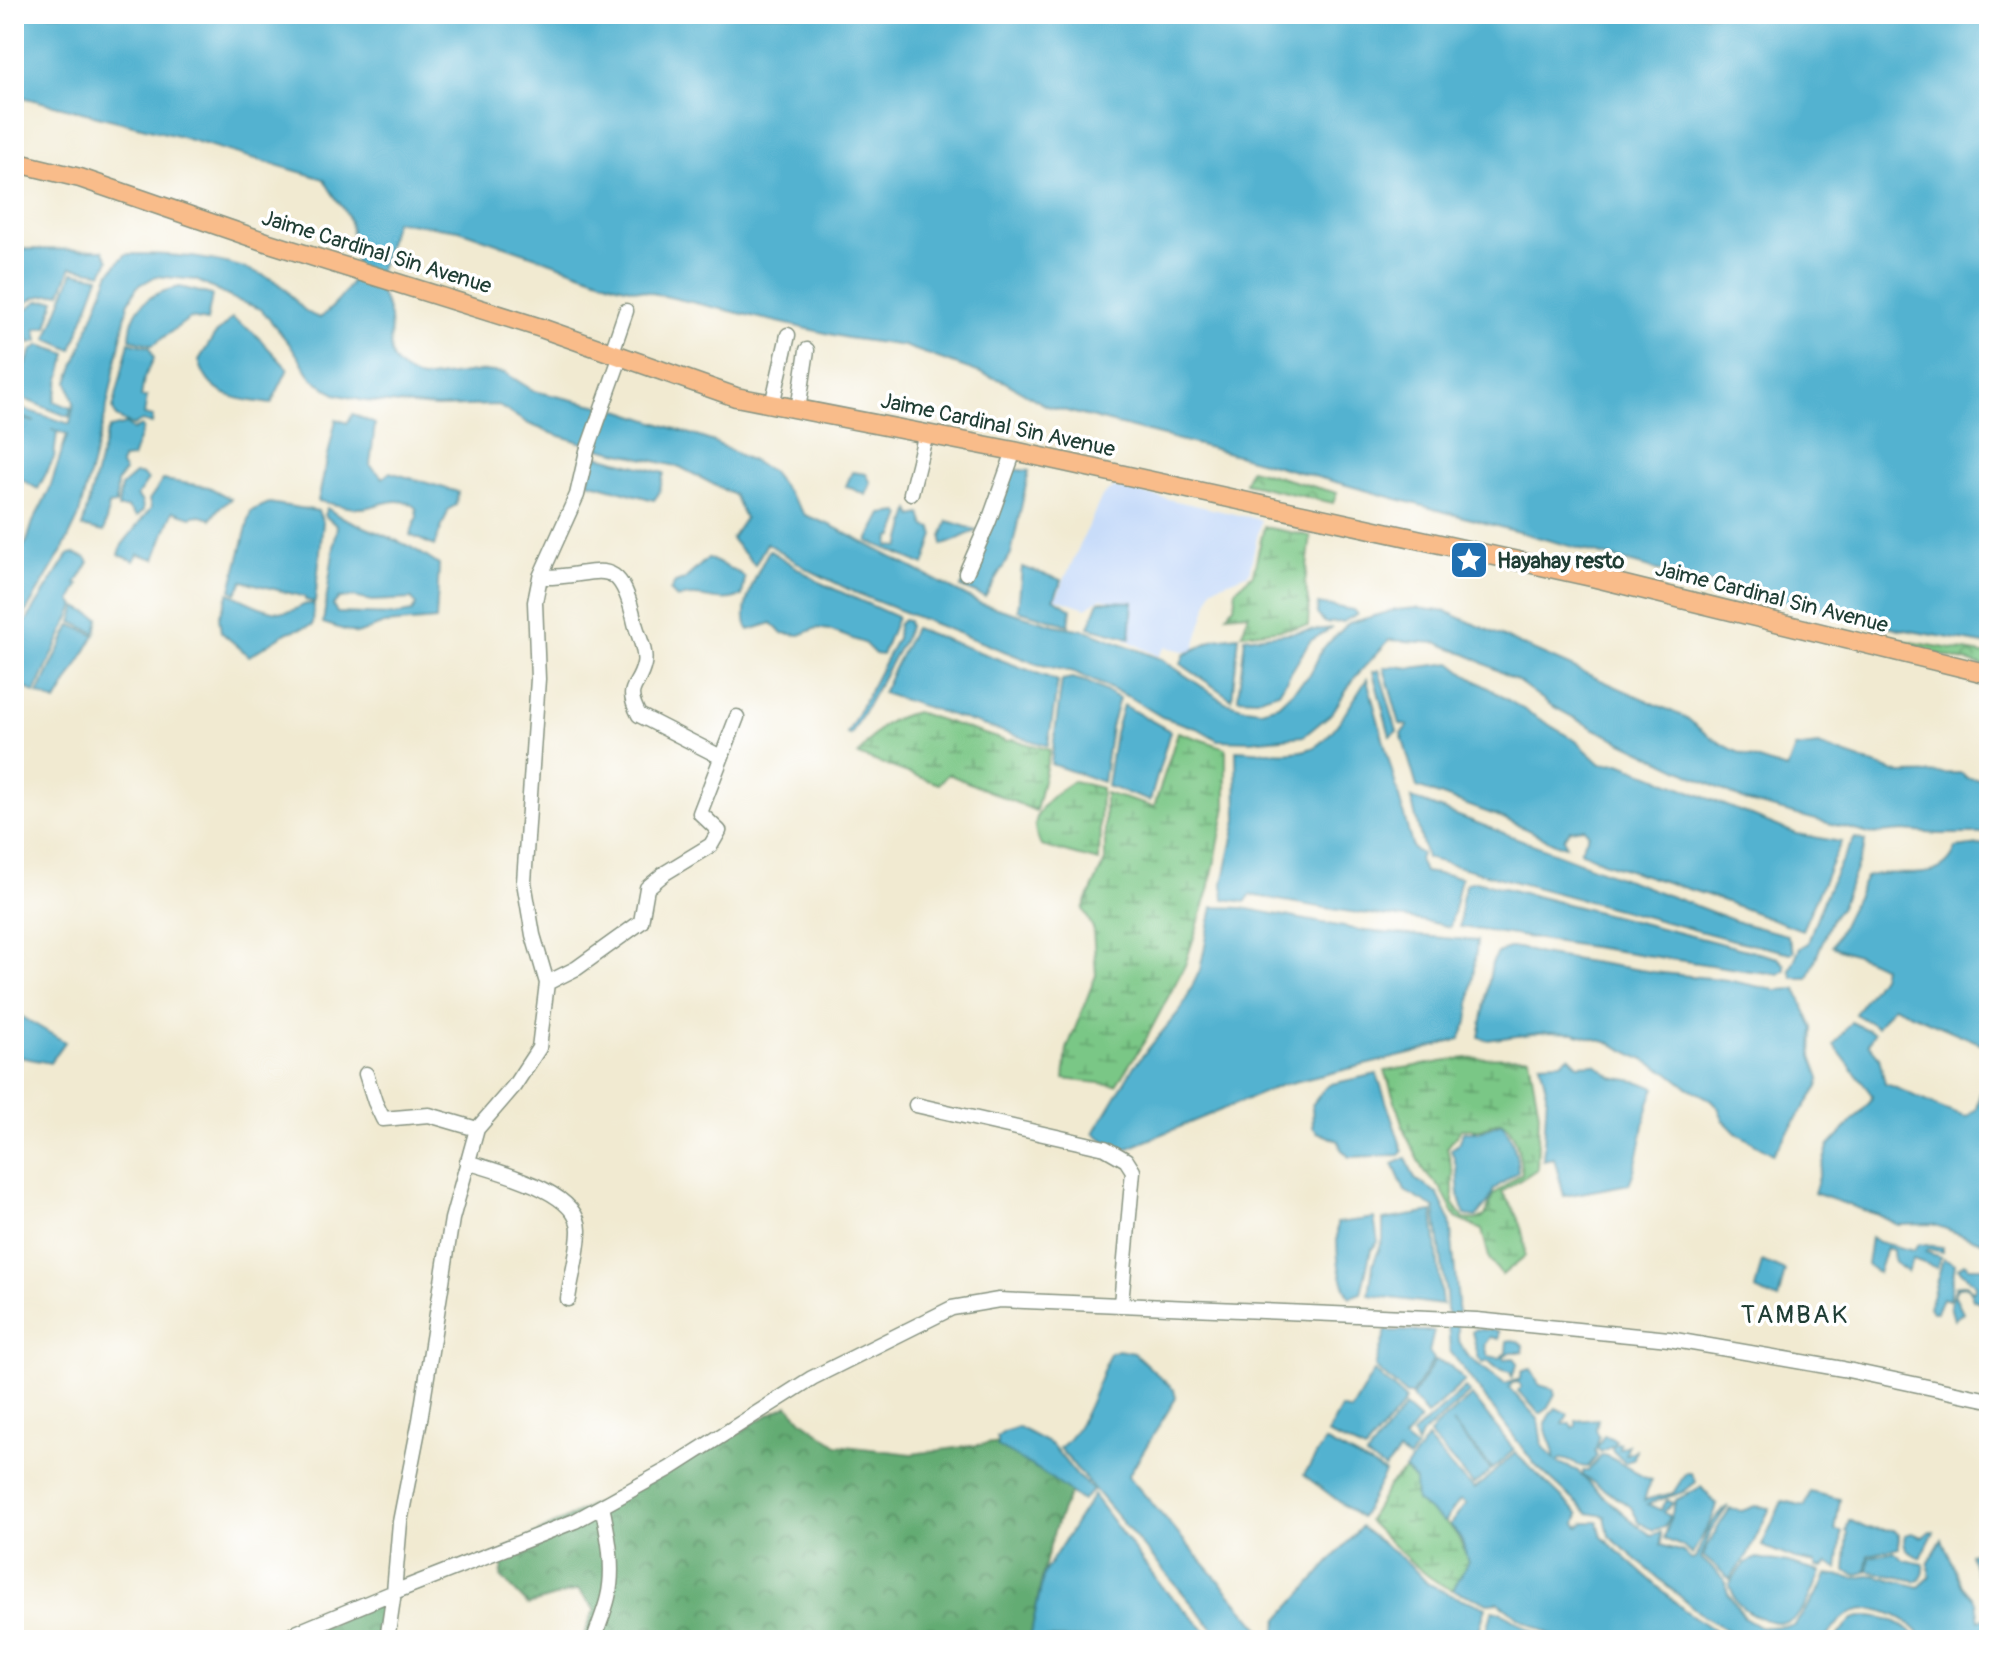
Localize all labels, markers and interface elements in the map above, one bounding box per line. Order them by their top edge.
street label: Jaime Cardinal Sin Avenue [258,204,495,300]
street label: Jaime Cardinal Sin Avenue [878,386,1118,464]
place icon: Hayahay resto [1448,539,1490,581]
place label: Hayahay resto [1497,547,1624,575]
street label: Jaime Cardinal Sin Avenue [1652,554,1891,640]
district label: TAMBAK [1741,1299,1849,1331]

